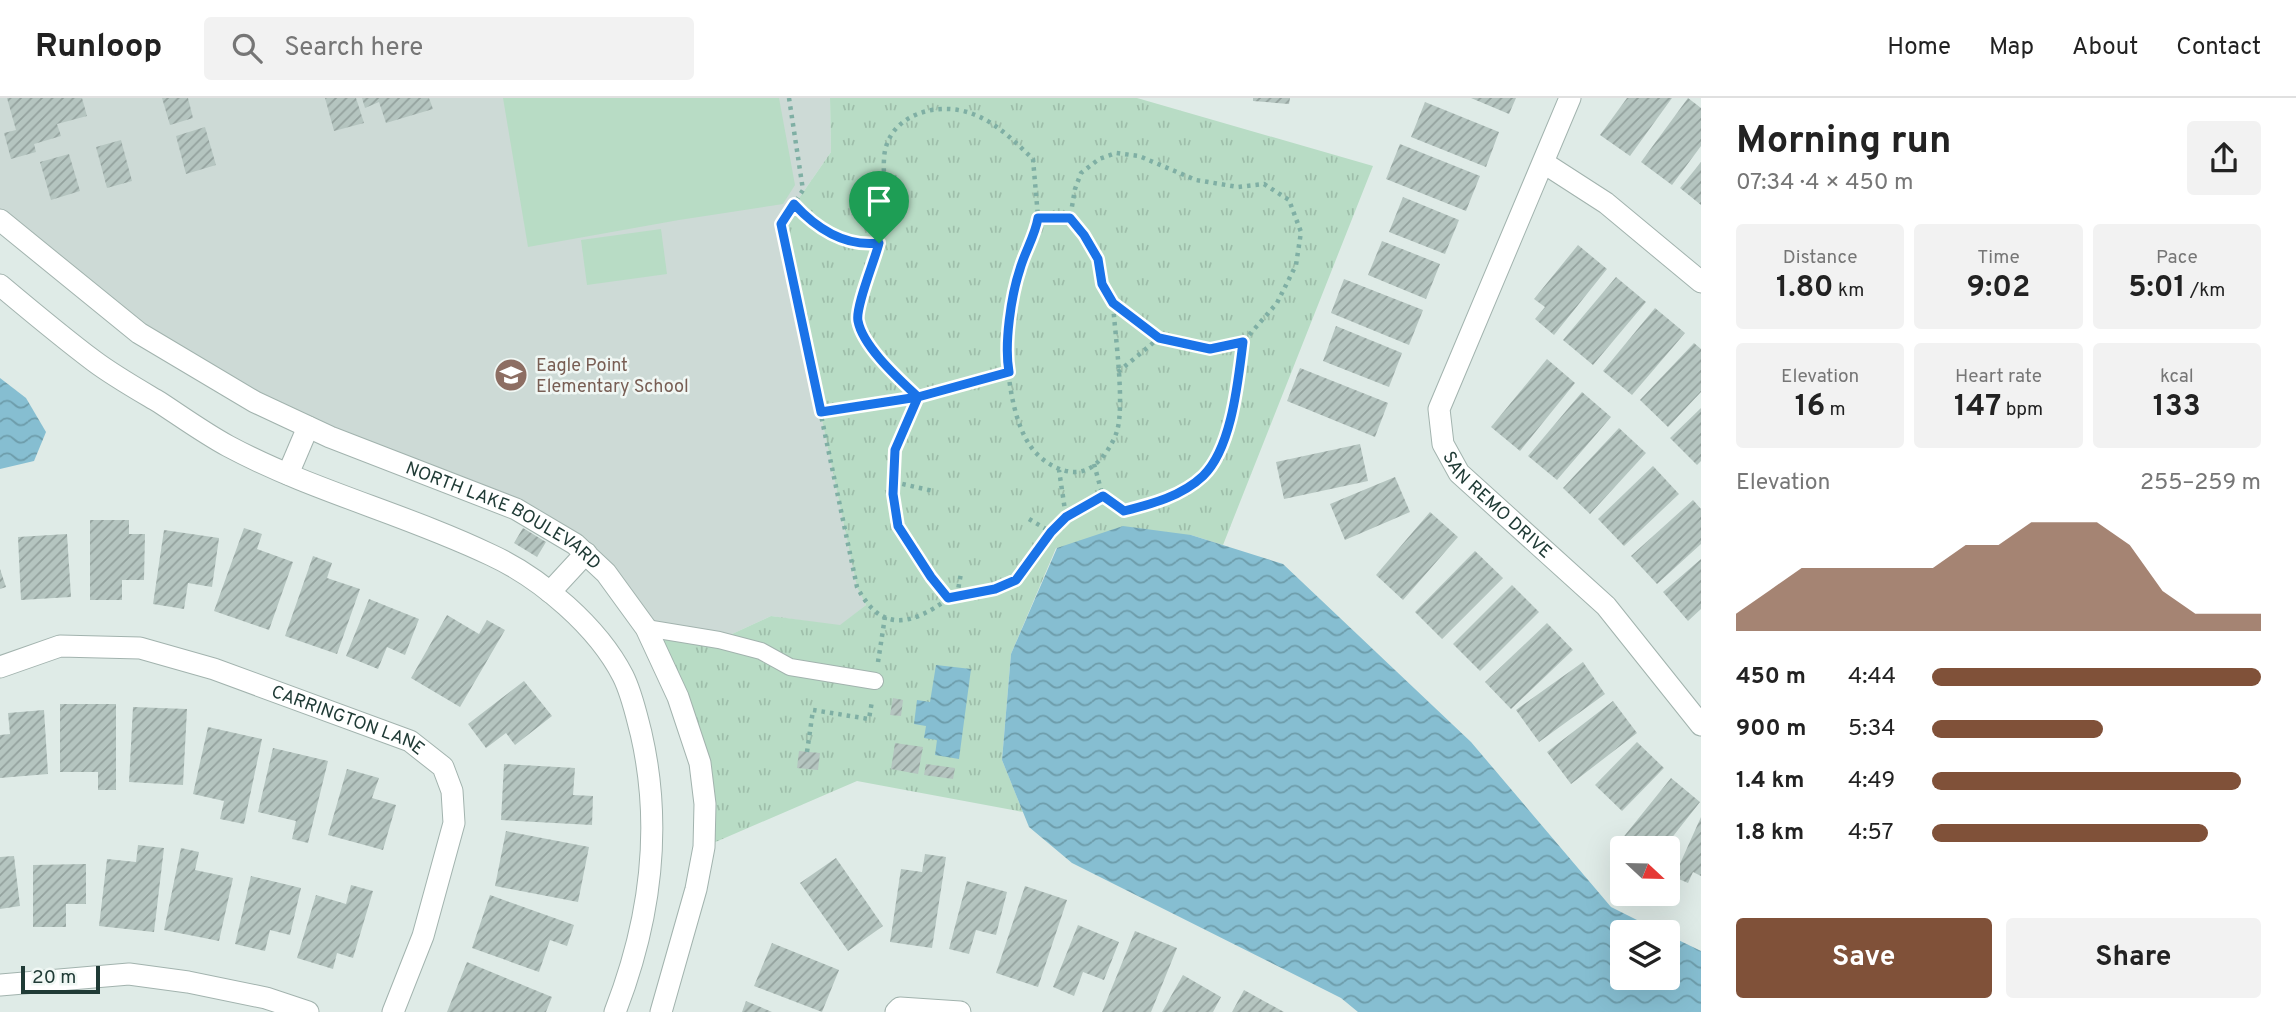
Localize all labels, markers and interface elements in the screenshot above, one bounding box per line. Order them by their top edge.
search box [204,17,694,80]
text: Runloop [35,27,162,69]
icon: search [228,29,266,67]
text: Search here [284,32,423,65]
text: Home [1887,33,1951,63]
text: Map [1989,33,2034,63]
text: About [2072,33,2138,63]
text: Contact [2176,33,2261,63]
text: Morning run [1736,118,1952,167]
button: share [2187,121,2261,195]
text: 07:34 · 4 × 450 m [1736,169,1913,198]
pin [849,171,909,243]
icon: arrive [860,182,898,220]
text: Distance [1783,246,1857,270]
text: Time [1977,246,2020,270]
text: Pace [2156,246,2198,270]
text: 1.80 [1776,270,1834,307]
text: 9:02 [1967,270,2030,307]
text: 5:01 [2128,270,2186,307]
text: km [1834,279,1864,303]
text: /km [2186,279,2225,303]
place label: Eagle Point Elementary School [536,355,689,399]
school or university icon: Eagle Point Elementary School [492,356,530,394]
text: Elevation [1781,365,1859,389]
text: Heart rate [1955,365,2042,389]
text: kcal [2160,365,2194,389]
text: 16 [1795,389,1825,426]
text: 147 [1954,389,2001,426]
text: 133 [2153,389,2201,426]
text: m [1825,398,1846,422]
text: bpm [2001,398,2043,422]
street label: SAN REMO DRIVE [1436,448,1556,564]
street label: NORTH LAKE BOULEVARD [402,457,605,575]
text: Elevation [1736,469,1831,498]
text: 255–259 m [2140,469,2261,498]
text: 450 m [1736,663,1806,692]
text: 4:44 [1848,663,1896,692]
street label: CARRINGTON LANE [268,681,429,761]
text: 900 m [1736,715,1806,744]
text: 5:34 [1848,715,1896,744]
text: 1.4 km [1736,767,1804,796]
text: 4:49 [1848,767,1895,796]
text: 1.8 km [1736,819,1804,848]
text: 4:57 [1848,819,1894,848]
north arrow [1610,836,1680,906]
map controls [1610,836,1680,990]
button: Save [1736,918,1992,998]
button: Share [2006,918,2261,998]
button: layers [1610,920,1680,990]
scale bar [21,963,100,995]
text: 20 m [32,966,76,990]

